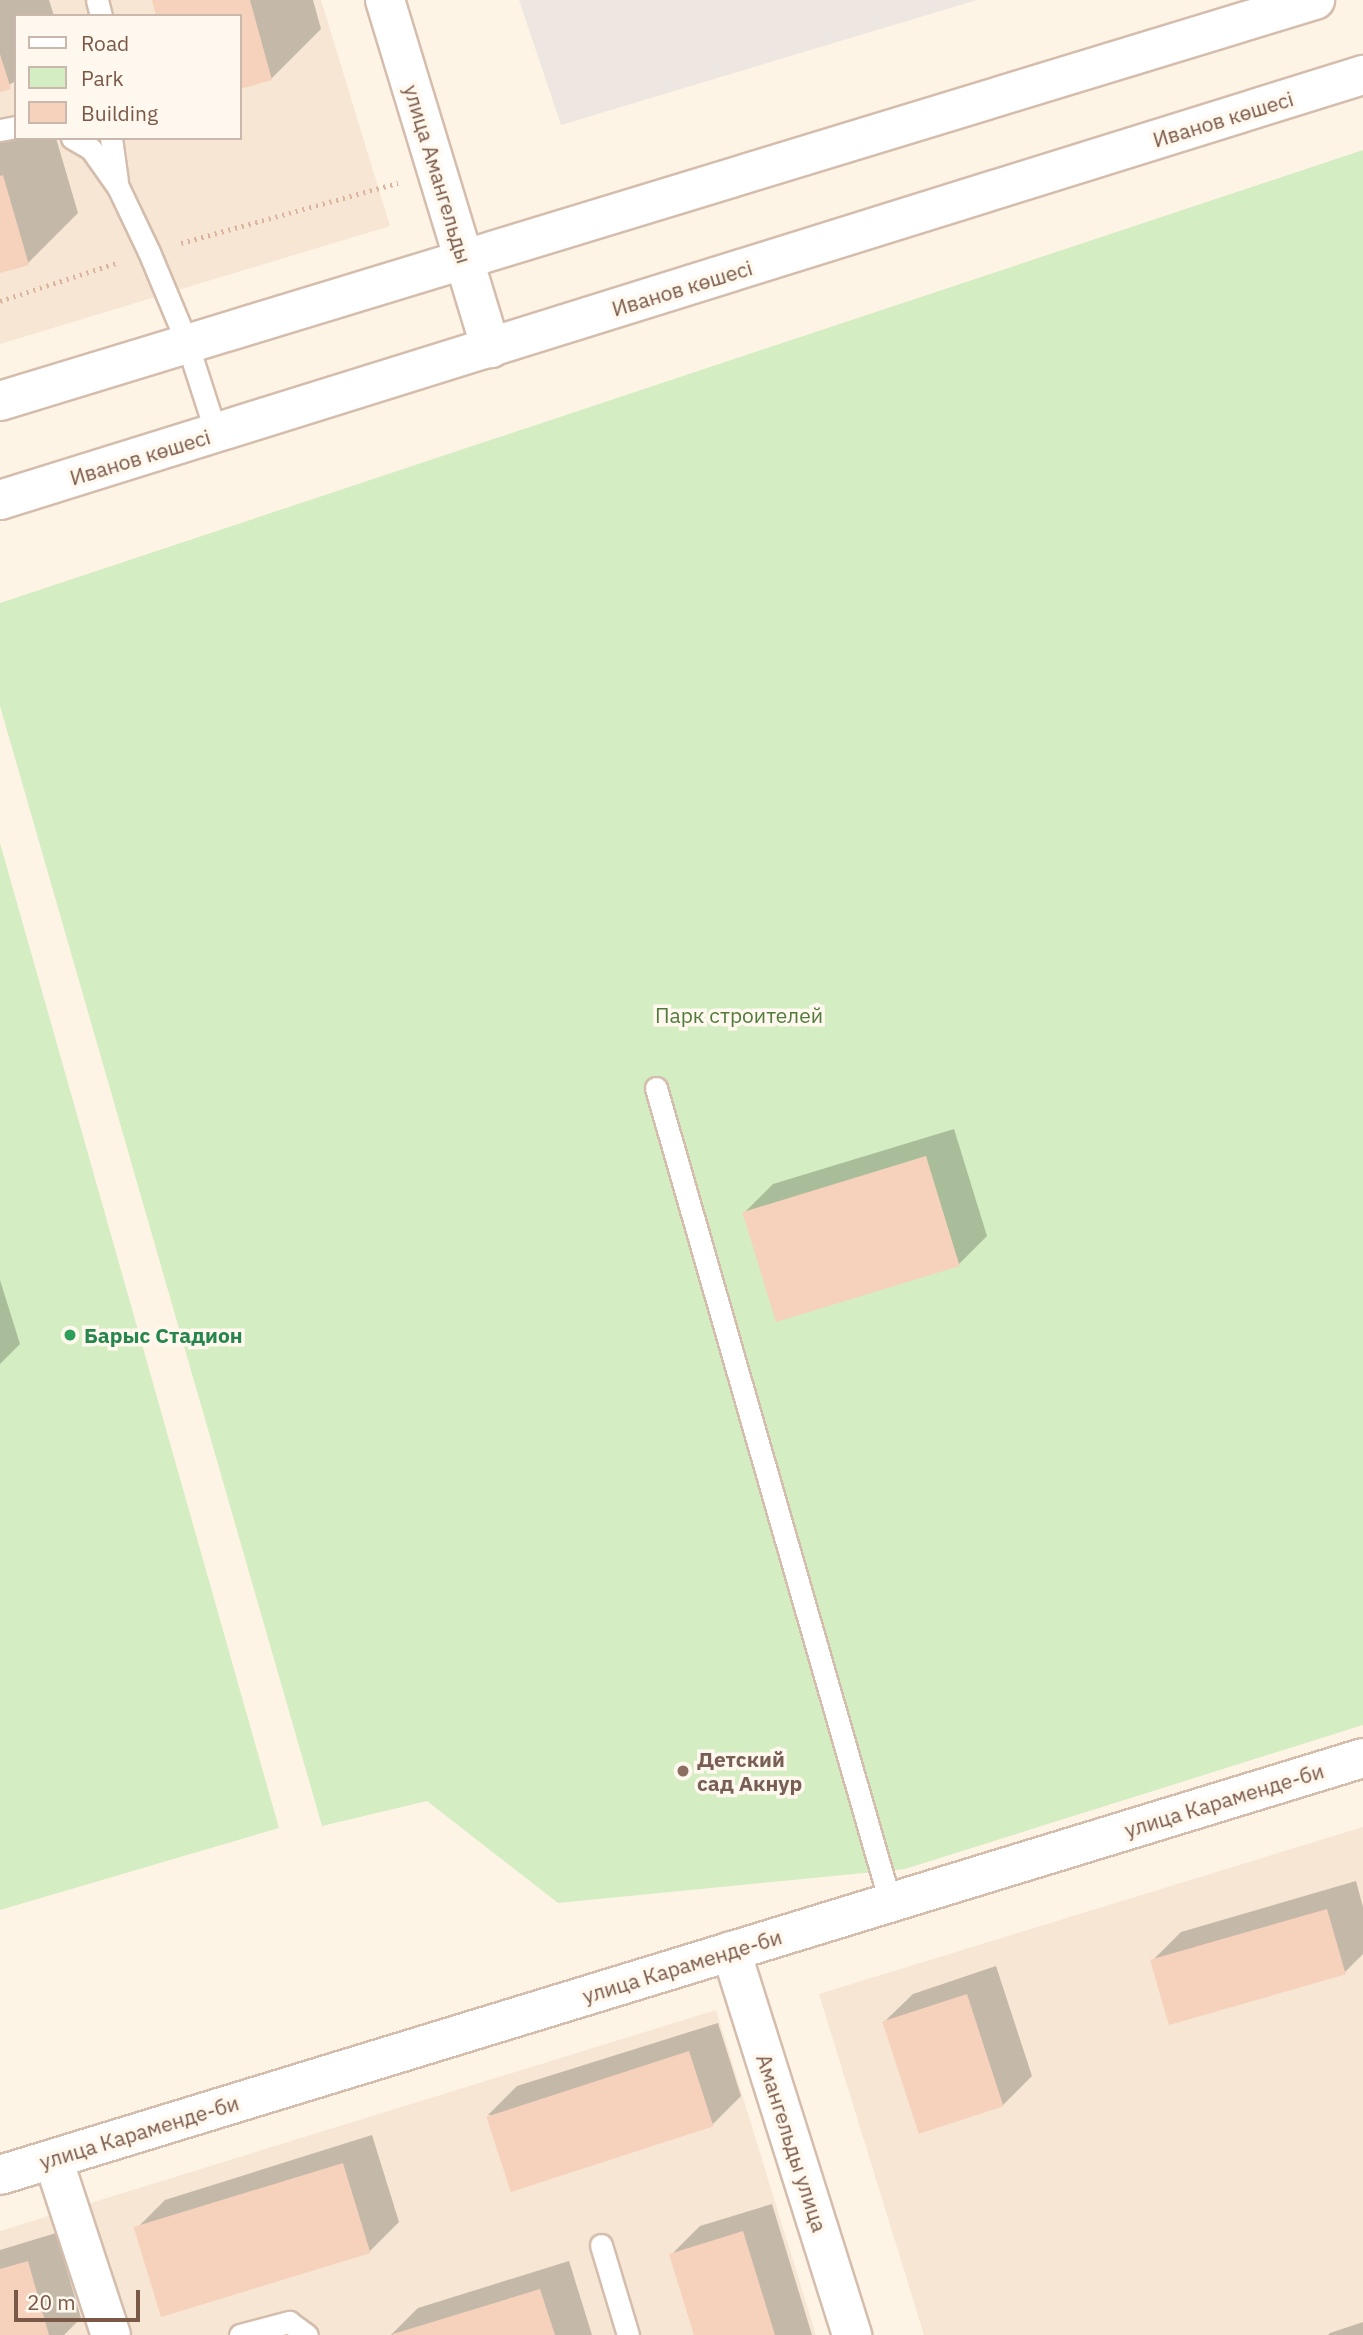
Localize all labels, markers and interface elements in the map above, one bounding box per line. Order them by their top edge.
legend [14,14,242,140]
text: Road [81,29,129,57]
text: Park [81,64,124,92]
street label: улица Амангельды [399,82,477,266]
street label: Иванов көшесі [1150,86,1296,152]
text: Building [81,99,158,127]
street label: Иванов көшесі [609,255,755,321]
street label: Иванов көшесі [67,424,213,490]
park label: Парк строителей [655,1002,823,1028]
place label: Барыс Стадион [84,1322,243,1348]
marker: Барыс Стадион [62,1327,78,1343]
place label: Детский сад Акнур [697,1746,802,1796]
street label: улица Караменде-би [1121,1758,1327,1842]
marker: Детский сад Акнур [675,1763,691,1779]
street label: улица Караменде-би [579,1924,785,2008]
street label: Амангельды улица [751,2051,833,2235]
street label: улица Караменде-би [36,2090,242,2174]
scale bar [18,2276,144,2320]
text: 20 m [27,2288,76,2316]

